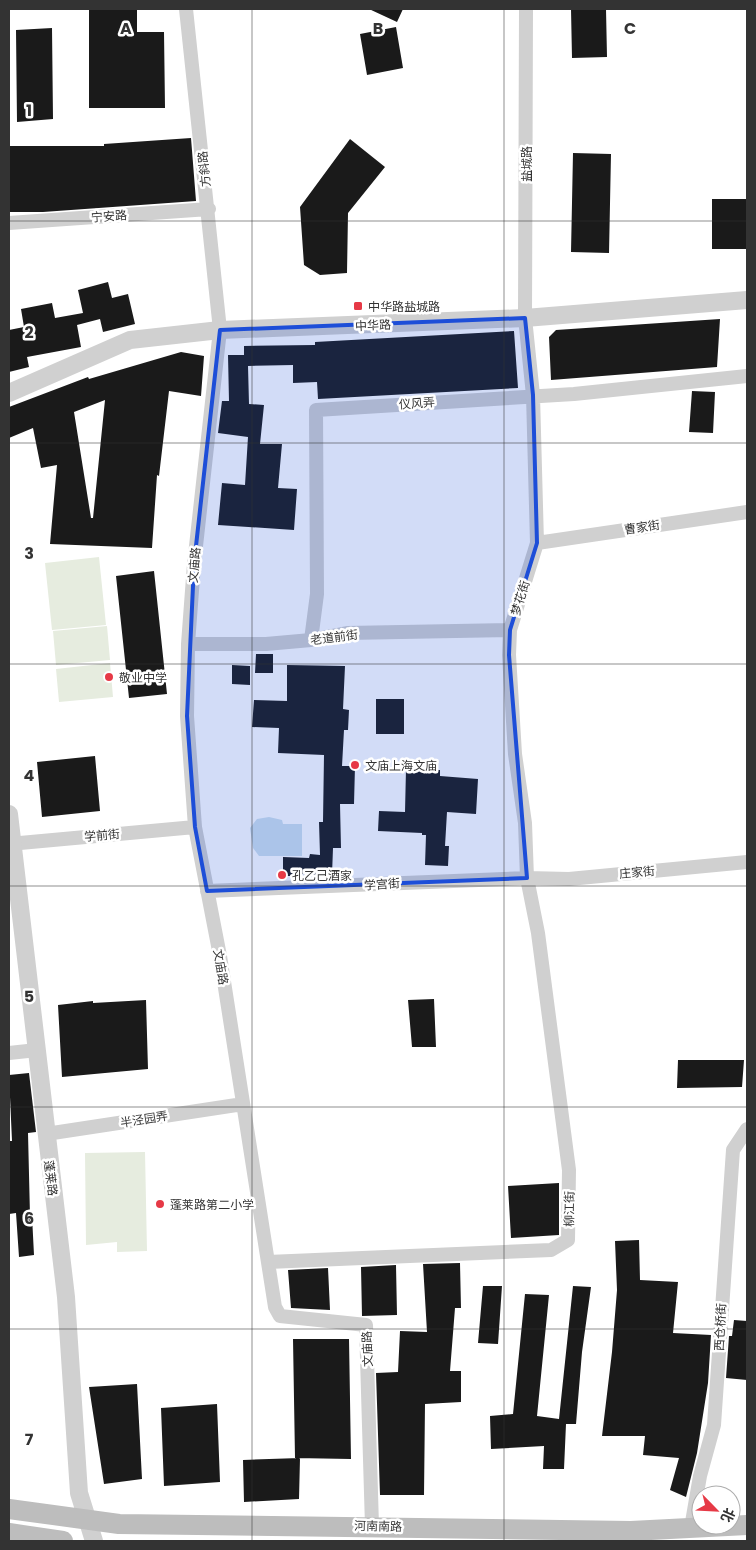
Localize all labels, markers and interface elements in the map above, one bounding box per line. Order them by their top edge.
text: A [120,17,132,40]
text: B [373,17,383,40]
text: C [624,17,636,40]
text: 1 [26,99,32,122]
street label: 盐城路 [518,146,535,182]
street label: 方斜路 [194,150,214,188]
street label: 宁安路 [90,206,128,226]
place label: 中华路盐城路 [368,298,440,315]
marker: 中华路盐城路 [352,300,364,312]
street label: 中华路 [355,316,391,334]
text: 2 [24,321,34,344]
street label: 仪风弄 [398,393,436,413]
street label: 曹家街 [623,516,661,538]
text: 3 [24,542,34,565]
street label: 文庙路 [184,546,204,584]
street label: 梦花街 [507,578,533,618]
street label: 老道前街 [309,626,359,648]
place label: 敬业中学 [119,669,167,686]
marker: 敬业中学 [103,671,115,683]
place label: 文庙上海文庙 [365,757,437,774]
marker: 文庙上海文庙 [349,759,361,771]
text: 4 [24,764,35,787]
street label: 学前街 [83,825,121,845]
street label: 庄家街 [618,862,656,882]
place label: 孔乙己酒家 [292,867,352,884]
marker: 孔乙己酒家 [276,869,288,881]
street label: 学宫街 [363,874,401,894]
street label: 文庙路 [210,948,232,986]
text: 5 [24,985,34,1008]
street label: 半泾园弄 [119,1107,169,1131]
street label: 蓬莱路 [40,1159,62,1197]
street label: 柳江街 [560,1191,578,1227]
place label: 蓬莱路第二小学 [170,1196,254,1213]
marker: 蓬莱路第二小学 [154,1198,166,1210]
text: 6 [24,1207,34,1230]
street label: 西仓桥街 [710,1303,730,1351]
street label: 文庙路 [358,1331,376,1367]
text: 7 [25,1428,34,1451]
north arrow [691,1485,741,1535]
text: 北 [716,1505,740,1526]
street label: 河南南路 [354,1517,402,1535]

